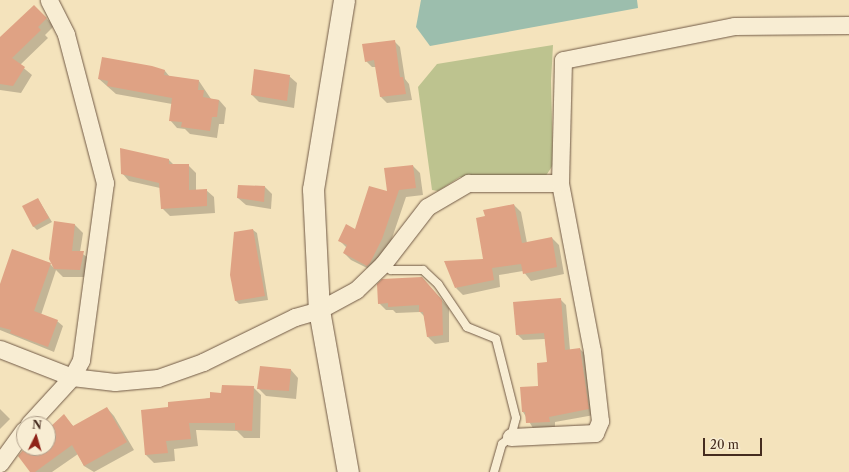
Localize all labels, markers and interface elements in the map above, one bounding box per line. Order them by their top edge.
north arrow [16,416,56,456]
text: N [32,418,42,432]
scale bar [705,430,764,456]
text: 20 m [710,437,739,452]

